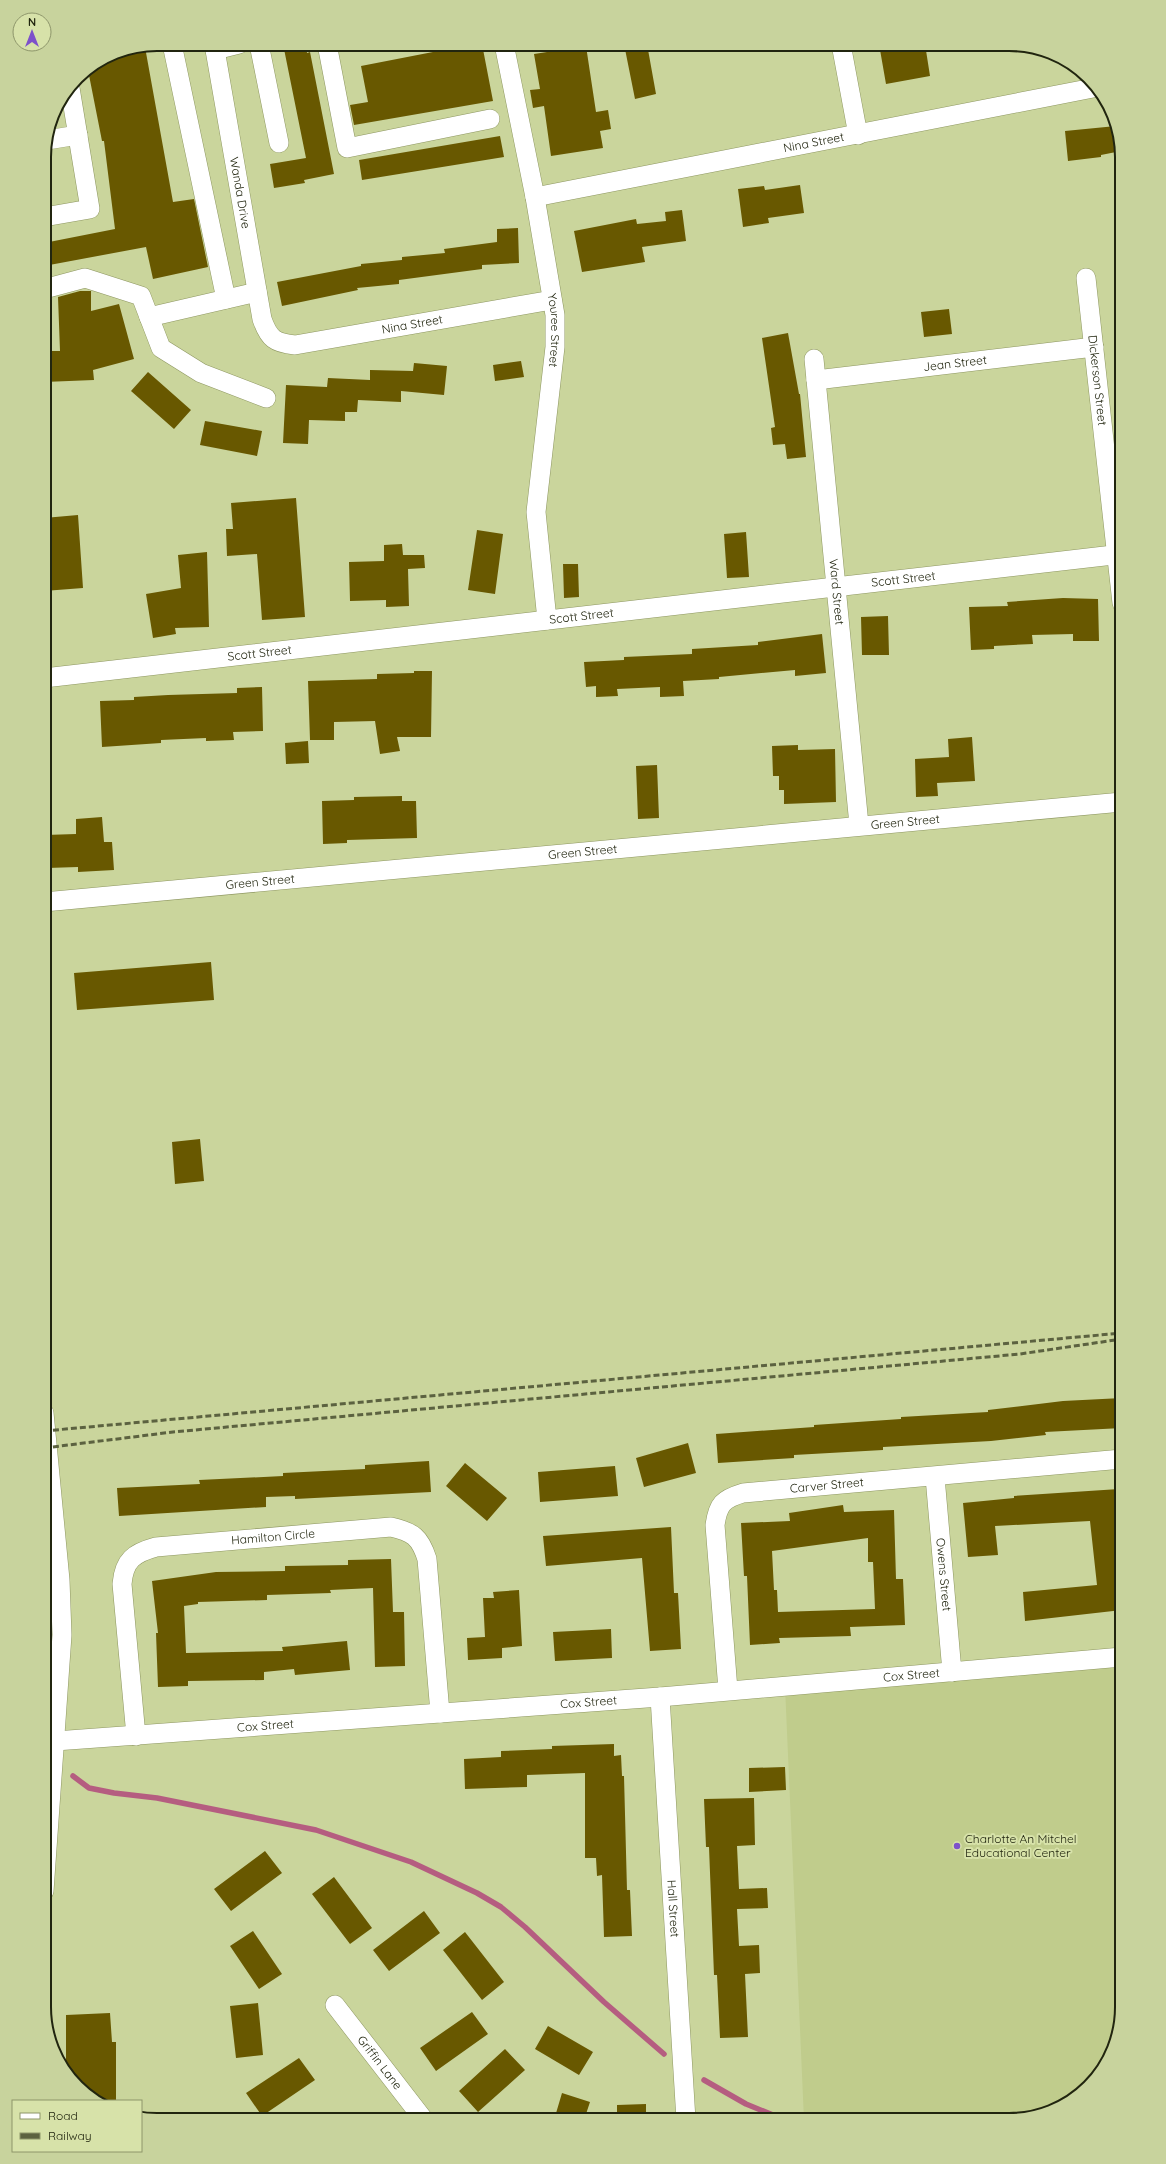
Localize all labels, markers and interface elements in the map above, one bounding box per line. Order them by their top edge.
north arrow [12,12,52,52]
text: N [28,15,36,29]
street label: Nina Street [782,129,845,155]
street label: Wanda Drive [227,156,254,230]
street label: Youree Street [544,292,563,368]
street label: Nina Street [381,311,444,337]
street label: Dickerson Street [1085,334,1110,426]
street label: Jean Street [922,352,988,374]
street label: Ward Street [826,558,848,626]
street label: Scott Street [870,568,936,590]
street label: Scott Street [549,605,614,627]
street label: Scott Street [227,642,292,664]
street label: Green Street [870,811,940,832]
street label: Green Street [547,841,618,862]
street label: Green Street [225,871,295,892]
street label: Carver Street [789,1474,864,1496]
street label: Hamilton Circle [230,1525,316,1548]
street label: Owens Street [933,1537,955,1612]
street label: Cox Street [882,1665,940,1685]
street label: Cox Street [560,1692,617,1711]
street label: Cox Street [236,1716,294,1735]
place label: Charlotte An Mitchel Educational Center [965,1831,1077,1860]
marker: Charlotte An Mitchel Educational Center [952,1841,962,1851]
street label: Hall Street [664,1879,683,1938]
street label: Griffin Lane [354,2032,406,2093]
legend [12,2100,142,2152]
text: Road [48,2108,78,2123]
text: Railway [48,2128,92,2143]

